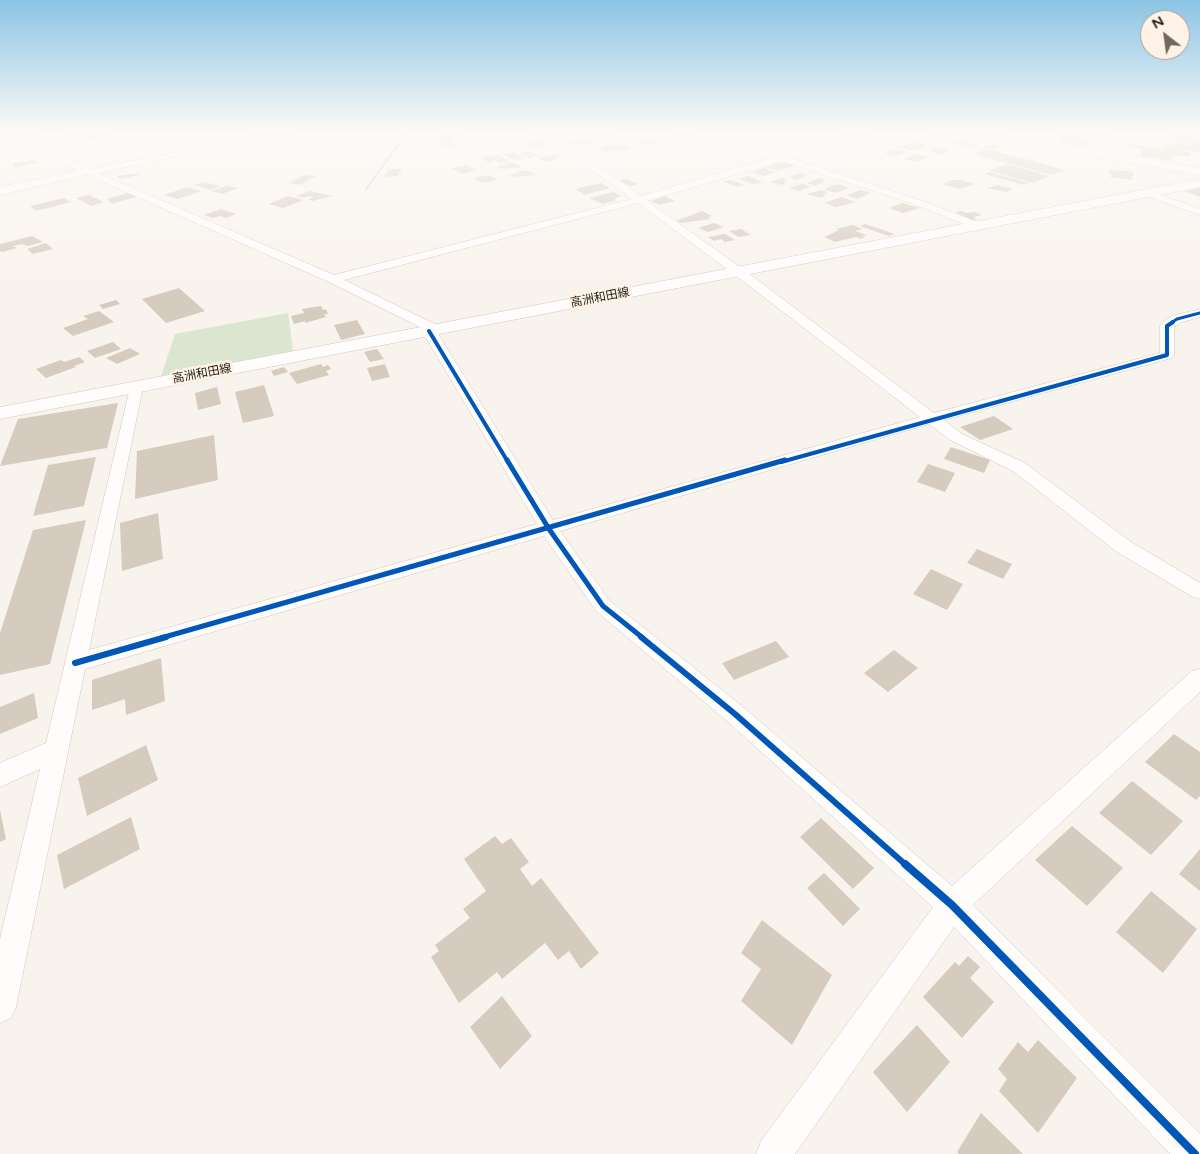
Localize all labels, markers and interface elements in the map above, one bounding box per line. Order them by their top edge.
north arrow [1140,10,1190,60]
text: N [1149,12,1167,33]
street label: 高洲和田線 [569,285,631,311]
street label: 高洲和田線 [171,361,233,387]

